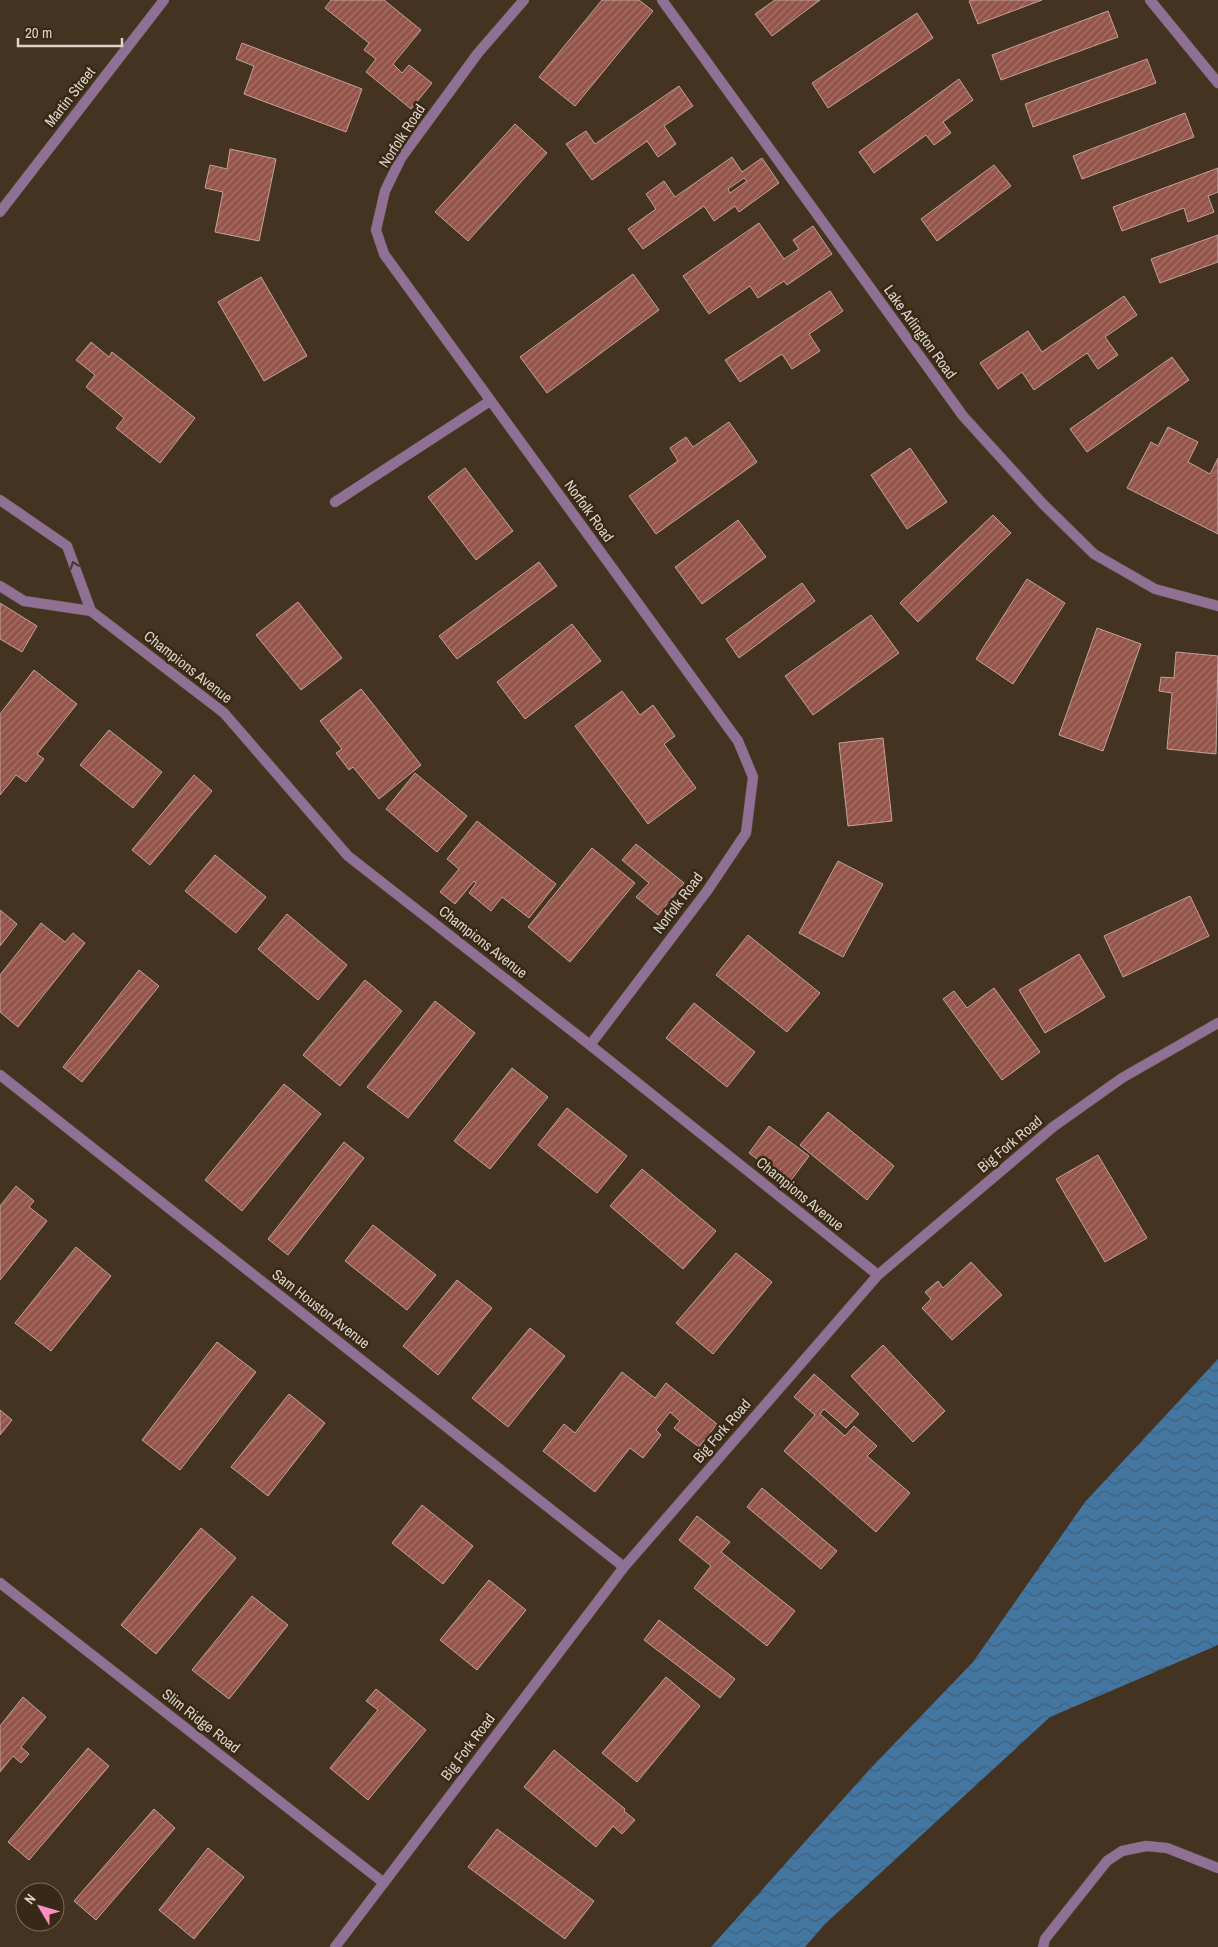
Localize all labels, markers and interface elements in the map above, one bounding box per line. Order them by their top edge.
scale bar [18,15,121,47]
text: 20 m [25,22,52,43]
street label: Martin Street [39,62,100,131]
street label: Norfolk Road [373,100,430,172]
street label: Lake Arlington Road [879,280,962,383]
street label: Norfolk Road [560,475,619,546]
one-way arrow [70,561,80,570]
street label: Champions Avenue [140,625,237,708]
street label: Norfolk Road [648,868,708,938]
street label: Champions Avenue [435,900,532,983]
street label: Big Fork Road [973,1110,1047,1177]
street label: Champions Avenue [752,1152,849,1236]
street label: Sam Houston Avenue [268,1264,375,1354]
street label: Big Fork Road [688,1394,755,1467]
street label: Slim Ridge Road [158,1683,245,1758]
street label: Big Fork Road [436,1709,500,1784]
north arrow [15,1882,65,1932]
text: N [20,1890,39,1908]

